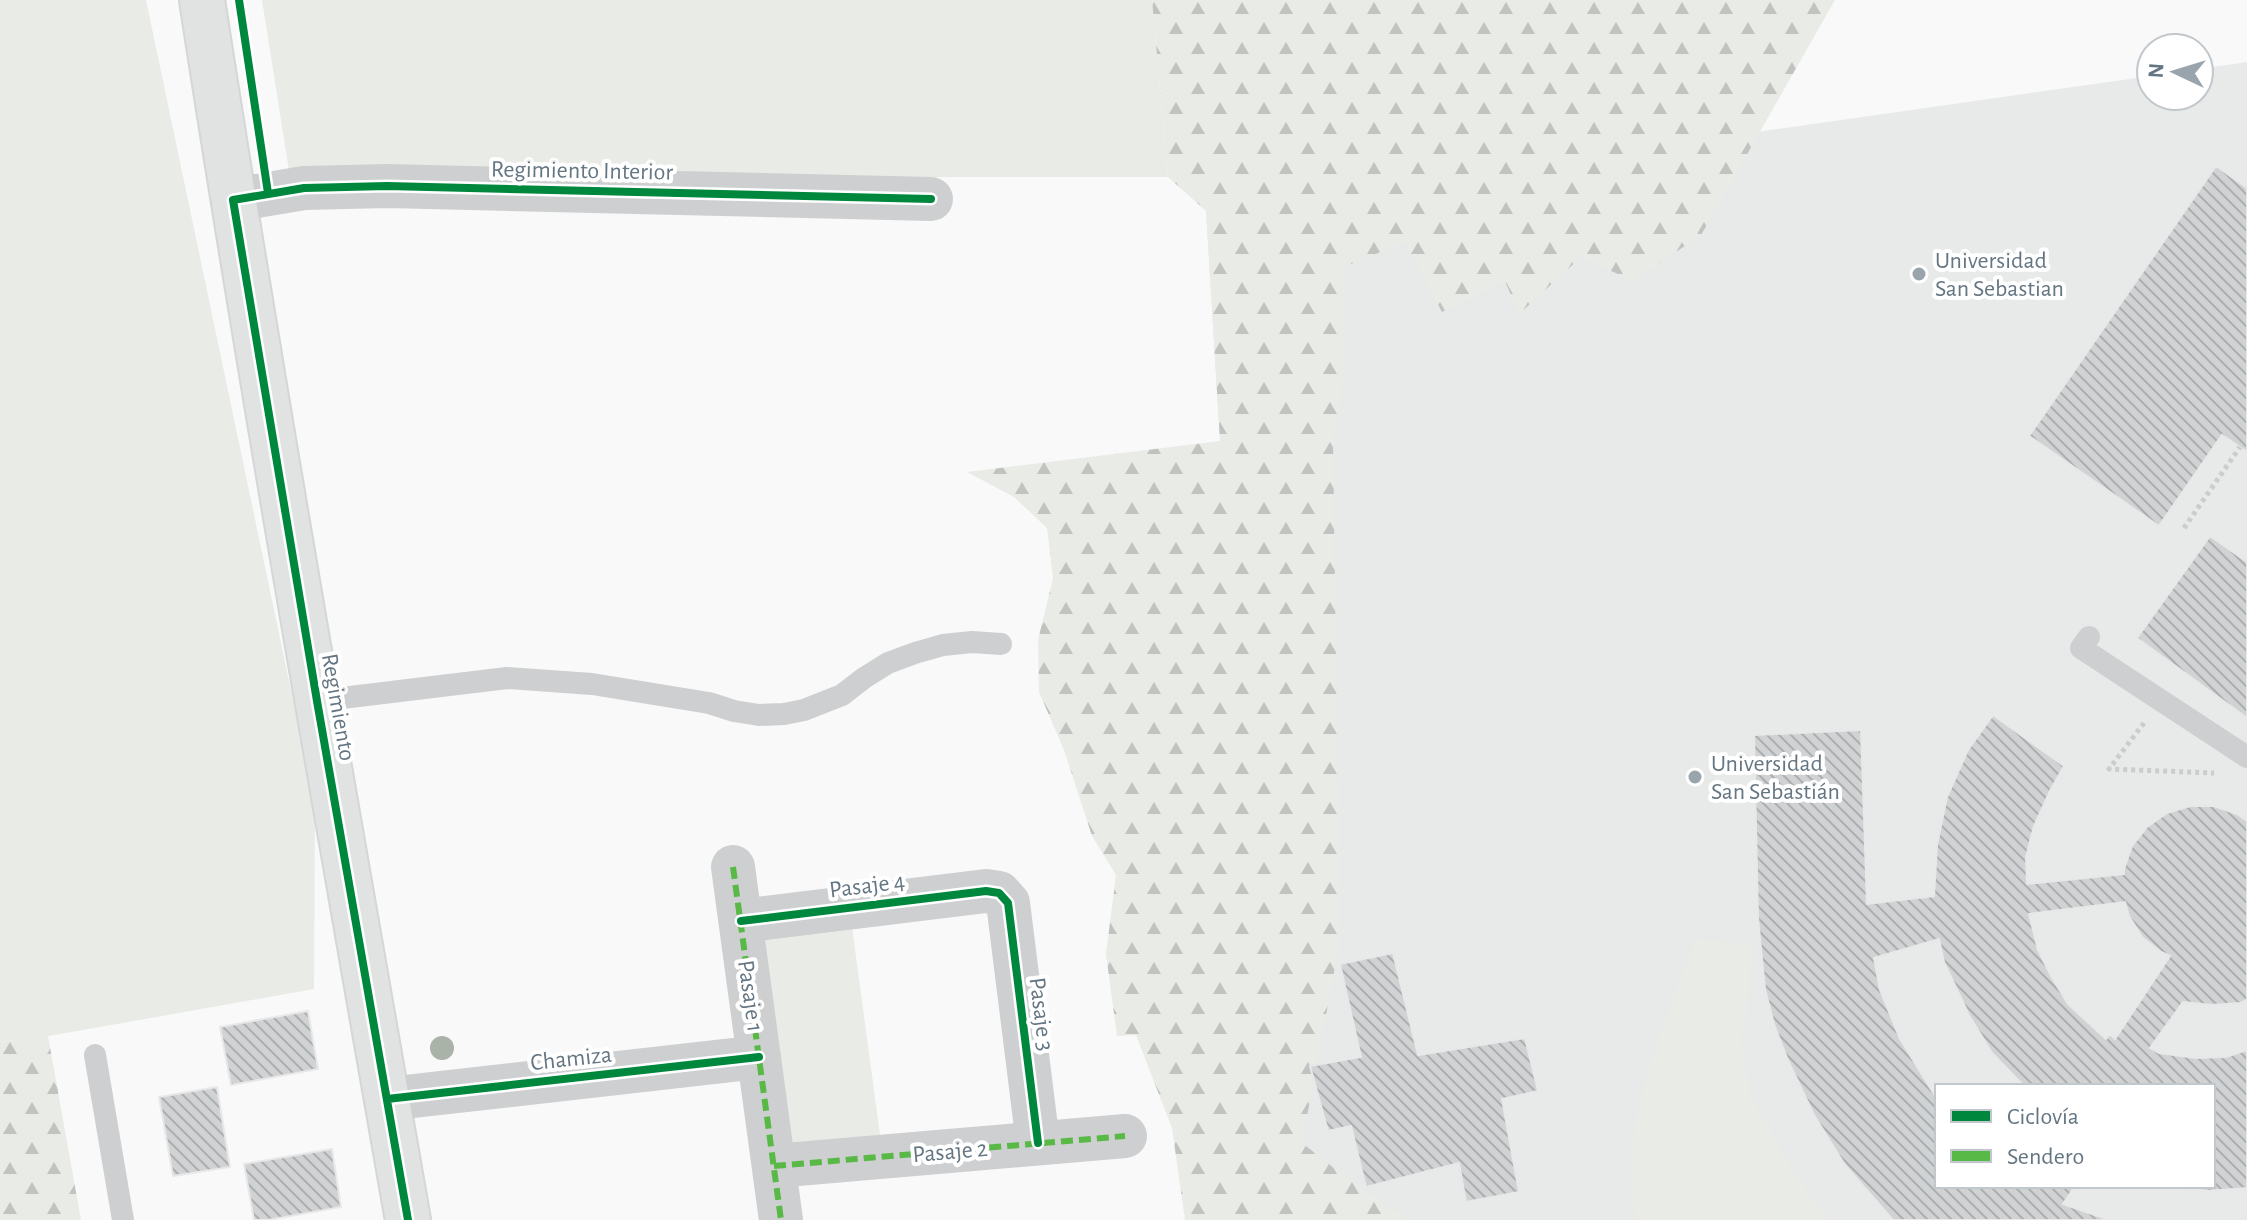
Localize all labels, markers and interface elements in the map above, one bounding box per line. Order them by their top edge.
north arrow [2135,32,2215,112]
text: N [2145,62,2168,79]
street label: Regimiento Interior [491,157,673,185]
place label: Universidad San Sebastian [1935,249,2064,301]
marker: Universidad San Sebastian [1910,265,1928,283]
street label: Regimiento [317,652,359,763]
place label: Universidad San Sebastián [1711,752,1840,804]
marker: Universidad San Sebastián [1686,768,1704,786]
street label: Pasaje 4 [828,869,906,903]
street label: Pasaje 1 [733,959,767,1034]
street label: Pasaje 3 [1025,976,1057,1052]
street label: Chamiza [529,1043,613,1075]
legend [1935,1084,2215,1188]
text: Ciclovía [2007,1105,2079,1129]
street label: Pasaje 2 [912,1137,989,1167]
text: Sendero [2007,1145,2084,1169]

